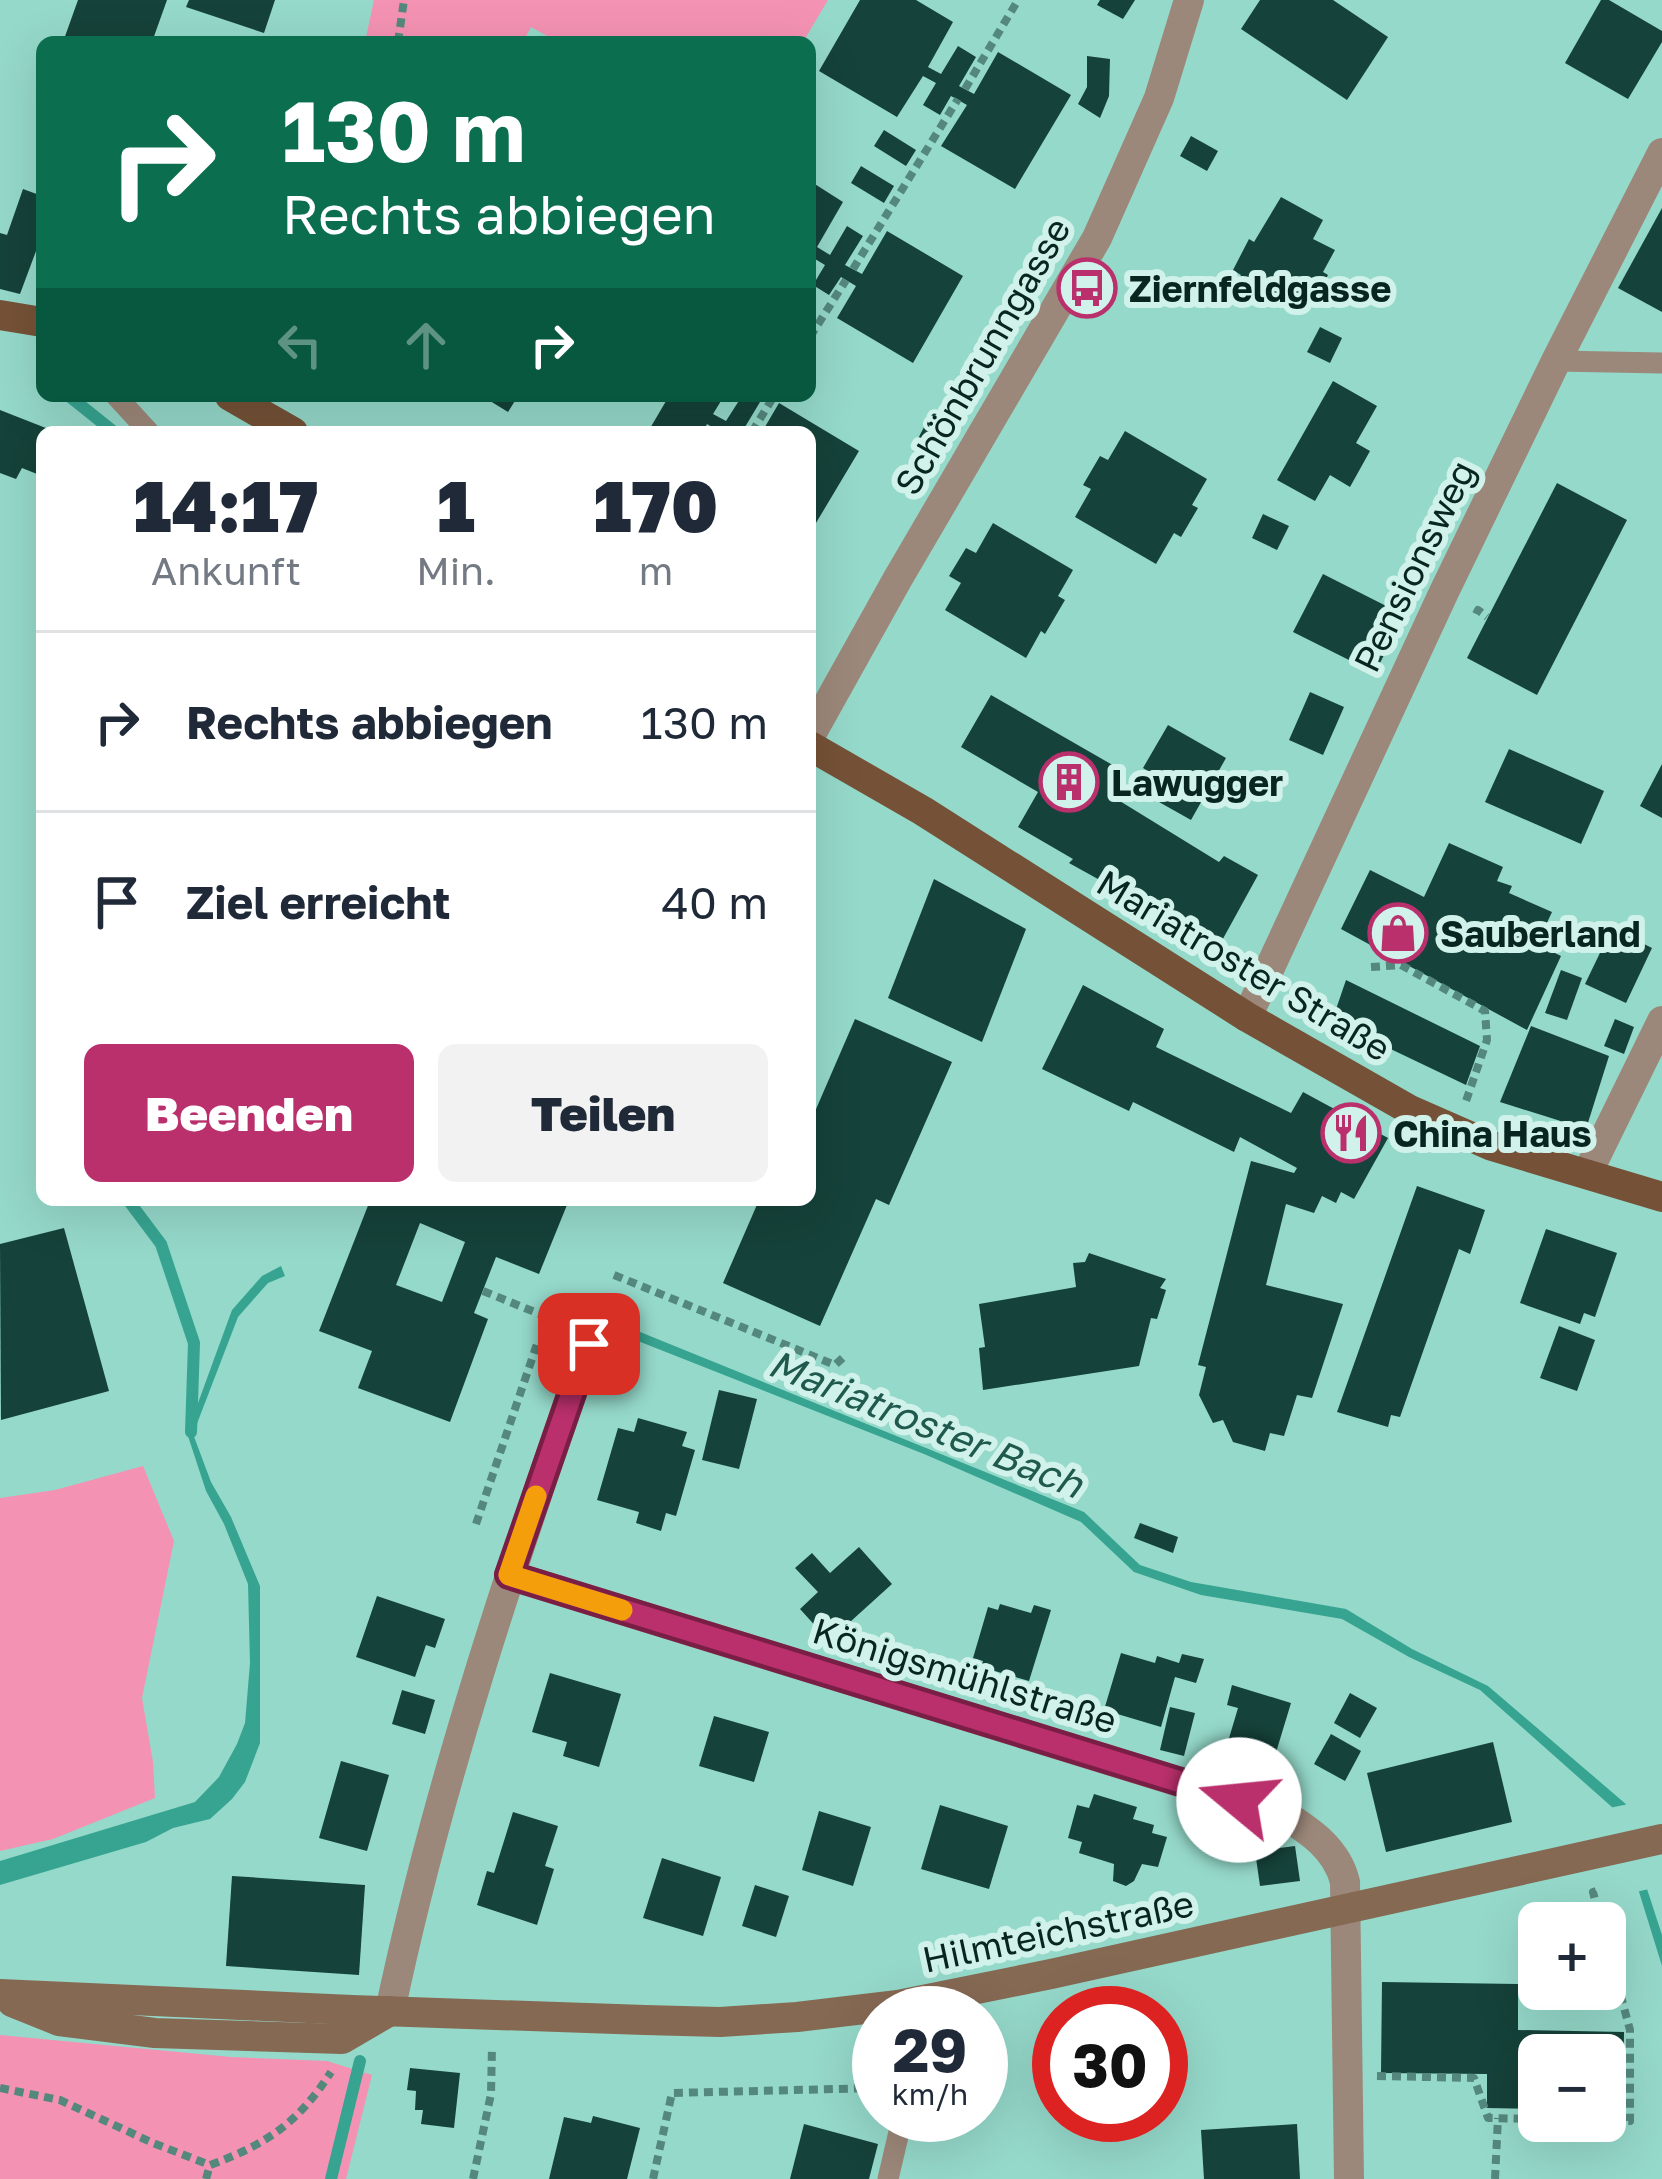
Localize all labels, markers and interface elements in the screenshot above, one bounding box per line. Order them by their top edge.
text: 130 m [282,80,526,180]
icon: right [84,84,240,240]
text: Rechts abbiegen [282,181,716,246]
street label: Schönbrunngasse [885,210,1079,502]
bus stop icon: Ziernfeldgasse [1056,257,1118,319]
place label: Ziernfeldgasse [1129,267,1391,310]
icon: left [267,312,333,378]
icon: ahead [393,312,459,378]
icon: right [519,312,585,378]
street label: Pensionsweg [1344,453,1484,679]
text: 14:17 [134,461,319,548]
text: 1 [437,461,475,548]
text: 170 [593,461,718,548]
text: Ankunft [151,547,301,594]
text: Min. [416,547,496,594]
text: m [639,547,673,594]
icon: right [84,689,150,755]
text: Rechts abbiegen [186,695,552,749]
text: 130 m [641,695,768,749]
building icon: Lawugger [1038,751,1100,813]
place label: Lawugger [1111,761,1283,804]
street label: Mariatroster Straße [1090,860,1398,1070]
icon: arrive [84,869,150,935]
text: Ziel erreicht [186,875,451,929]
text: 40 m [662,875,768,929]
shop icon: Sauberland [1367,902,1429,964]
place label: Sauberland [1440,912,1641,955]
button: Beenden [84,1044,414,1182]
button: Teilen [438,1044,768,1182]
restaurant icon: China Haus [1320,1102,1382,1164]
place label: China Haus [1393,1112,1592,1155]
pin [538,1293,640,1395]
icon: arrive [556,1311,622,1377]
water label: Mariatroster Bach [762,1339,1091,1508]
street label: Königsmühlstraße [808,1608,1122,1742]
position arrow [1176,1737,1302,1863]
street label: Hilmteichstraße [919,1881,1197,1981]
map controls [1518,1902,1626,2142]
button: + [1518,1902,1626,2010]
speed limit sign: 30 [1032,1986,1188,2142]
text: 29 [893,2013,967,2085]
button: − [1518,2034,1626,2142]
text: km/h [892,2076,968,2112]

